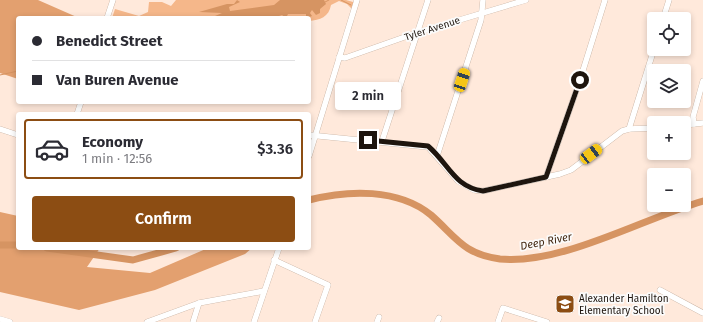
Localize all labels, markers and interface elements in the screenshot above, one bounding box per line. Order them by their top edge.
map controls [647,12,691,212]
button: locate [647,12,691,56]
street label: Tyler Avenue [403,14,462,44]
text: Benedict Street [56,32,163,50]
button: layers [647,64,691,108]
car [453,67,471,93]
text: Van Buren Avenue [56,71,179,89]
route start [571,71,589,89]
callout: 2 min [335,82,401,110]
text: 2 min [352,88,384,103]
button: + [647,116,691,160]
icon: car [34,131,70,167]
route end [359,131,377,149]
text: Economy [82,133,143,151]
text: $3.36 [257,140,293,158]
car [578,142,604,166]
text: 1 min · 12:56 [82,151,152,166]
button: − [647,168,691,212]
button: Confirm [32,196,295,242]
water label: Deep River [519,230,574,253]
school or university icon: Alexander Hamilton Elementary School [554,293,576,315]
place label: Alexander Hamilton Elementary School [579,293,669,317]

